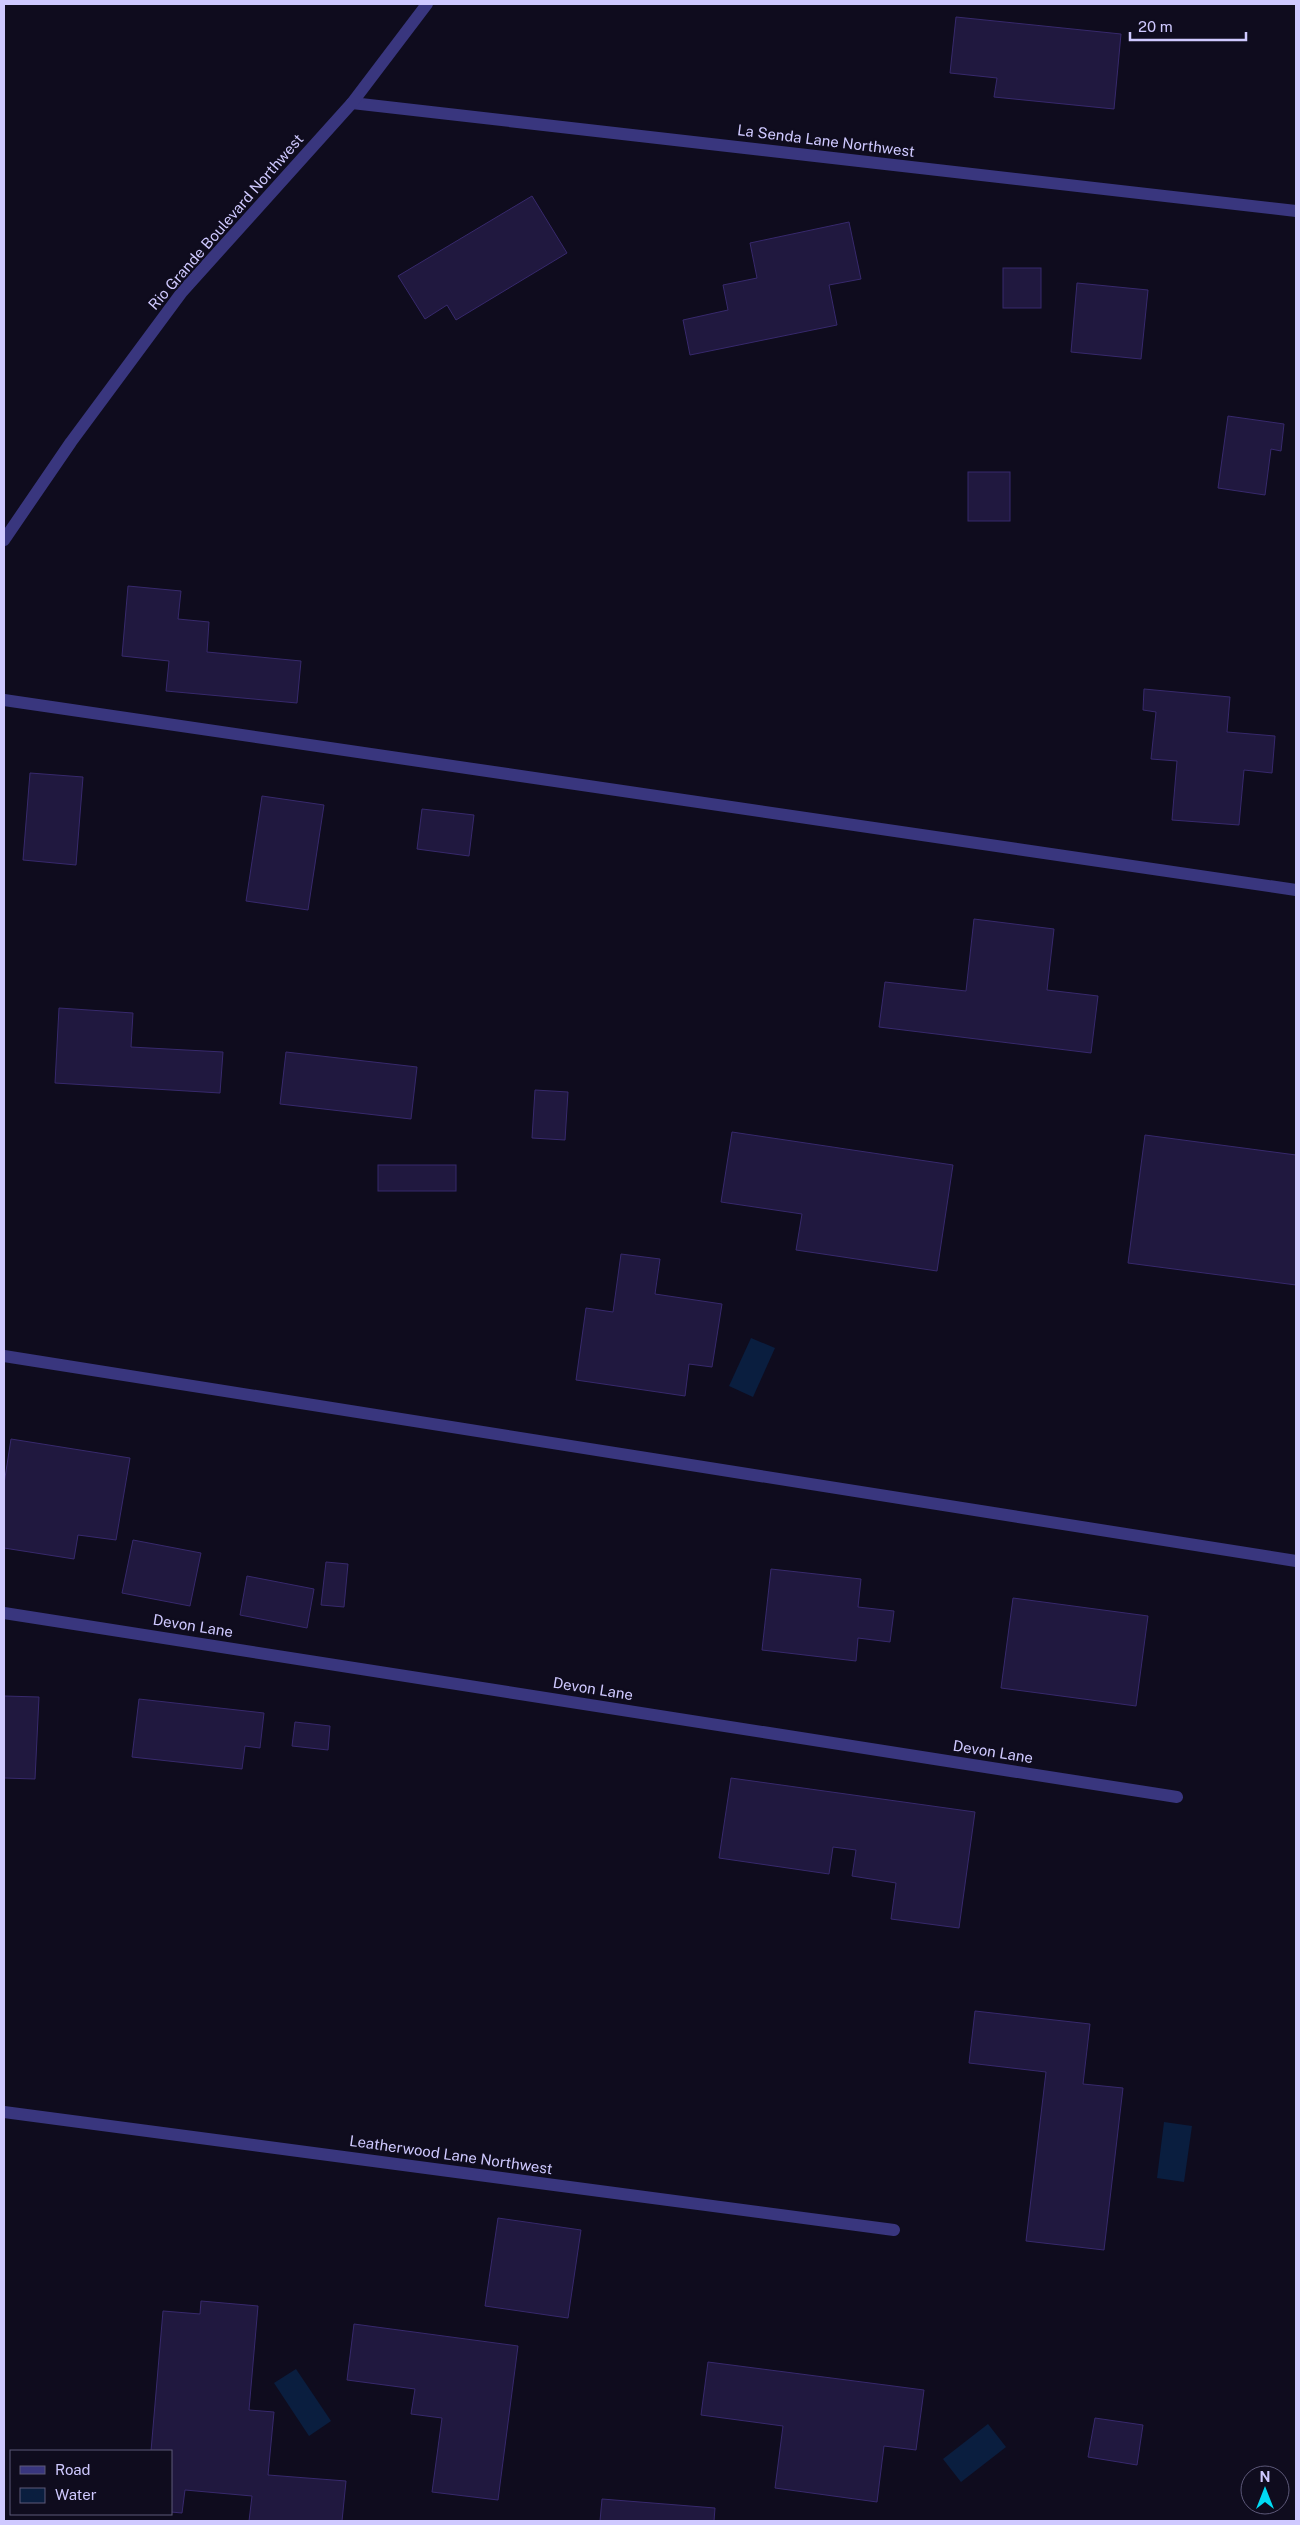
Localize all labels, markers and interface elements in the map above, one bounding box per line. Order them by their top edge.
scale bar [1130,10,1246,42]
text: 20 m [1138,18,1173,35]
street label: La Senda Lane Northwest [736,121,916,160]
street label: Rio Grande Boulevard Northwest [145,130,307,313]
street label: Devon Lane [152,1611,234,1640]
street label: Devon Lane [552,1674,634,1703]
street label: Devon Lane [952,1737,1034,1766]
street label: Leatherwood Lane Northwest [348,2132,554,2177]
legend [10,2450,172,2515]
text: Road [55,2461,91,2478]
north arrow [1240,2465,1290,2515]
text: N [1260,2469,1270,2485]
text: Water [55,2486,97,2503]

